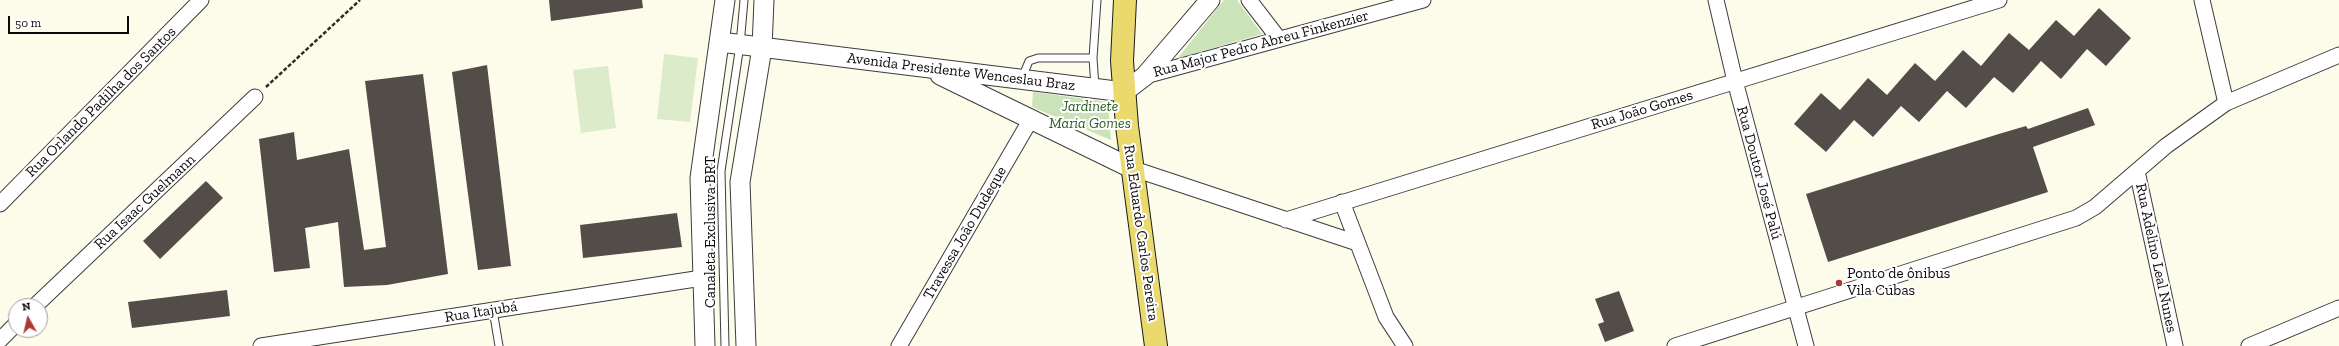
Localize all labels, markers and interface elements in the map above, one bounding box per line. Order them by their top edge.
street label: Rua Major Pedro Abreu Finkenzier [1151,7,1371,81]
scale bar [10,8,131,34]
text: 50 m [15,16,41,30]
street label: Rua Orlando Padilha dos Santos [22,23,180,181]
street label: Avenida Presidente Wenceslau Braz [846,49,1076,95]
street label: Rua João Gomes [1589,86,1695,134]
park label: Jardinete Maria Gomes [1049,98,1131,133]
street label: Rua Doutor José Palú [1733,104,1785,242]
street label: Rua Eduardo Carlos Pereira [1120,144,1162,322]
street label: Rua Isaac Guelmann [91,151,199,253]
street label: Canaleta Exclusiva BRT [702,156,720,308]
street label: Travessa João Dudeque [920,163,1010,303]
street label: Rua Adelino Leal Nunes [2131,182,2181,334]
place label: Ponto de ônibus Vila Cubas [1847,265,1950,300]
marker: Ponto de ônibus Vila Cubas [1834,278,1844,288]
street label: Rua Itajubá [443,297,519,327]
north arrow [8,298,48,338]
text: N [21,300,31,314]

